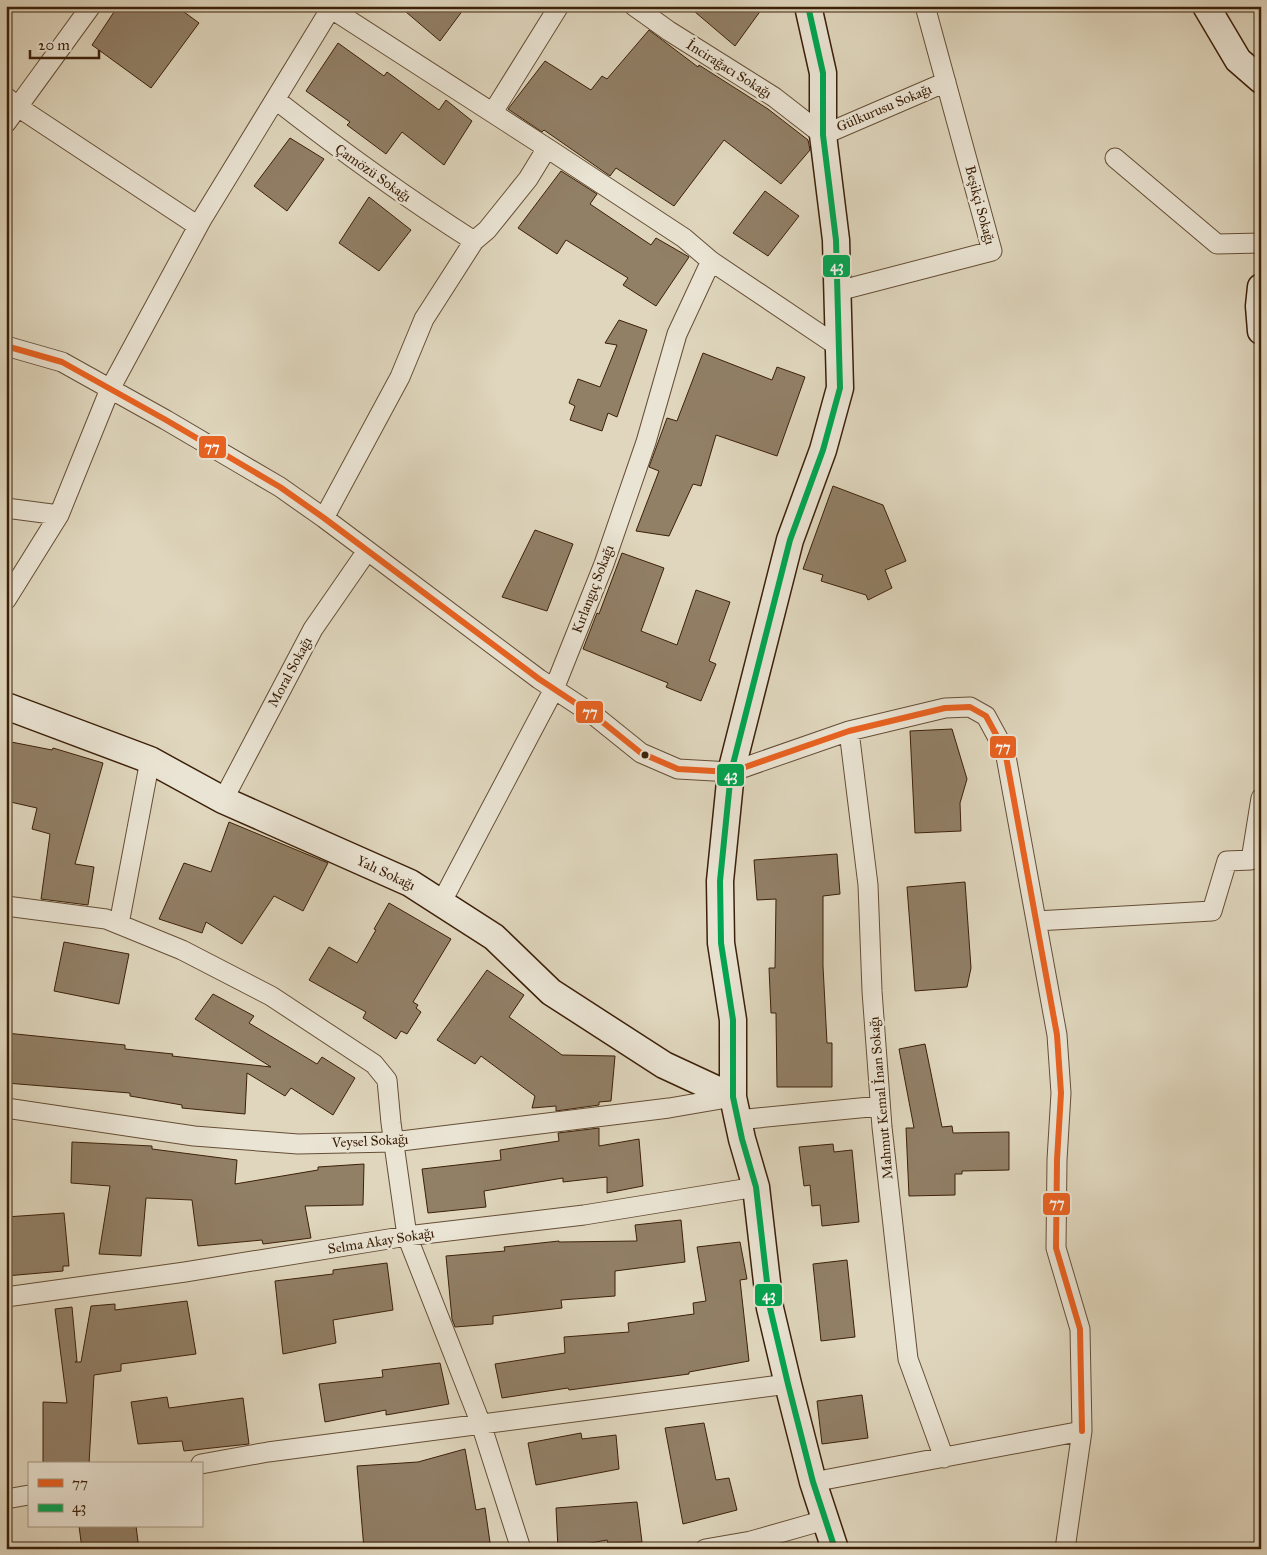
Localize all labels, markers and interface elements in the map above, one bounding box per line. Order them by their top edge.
scale bar [30,28,99,60]
street label: İncirağacı Sokağı [683,35,776,102]
text: 20 m [38,36,70,54]
street label: Gülkurusu Sokağı [834,80,934,136]
street label: Çamözü Sokağı [332,140,415,206]
street label: Beşikçi Sokağı [961,164,999,247]
line badge: 43 [822,254,851,278]
text: 43 [830,258,844,276]
line badge: 77 [198,435,227,459]
text: 77 [205,439,220,456]
street label: Kırlangıç Sokağı [568,542,618,636]
street label: Moral Sokağı [264,634,316,710]
line badge: 77 [575,700,604,724]
text: 77 [583,704,598,721]
line badge: 77 [989,735,1017,759]
text: 77 [996,739,1011,756]
unlabelled marker [640,750,650,760]
line badge: 43 [716,763,745,787]
text: 43 [724,767,738,785]
street label: Yalı Sokağı [354,852,418,894]
street label: Mahmut Kemal İnan Sokağı [864,1016,897,1180]
street label: Veysel Sokağı [330,1130,409,1152]
line badge: 77 [1042,1192,1071,1216]
text: 77 [1050,1195,1065,1212]
street label: Selma Akay Sokağı [327,1224,436,1258]
line badge: 43 [754,1283,783,1307]
text: 43 [762,1287,776,1305]
legend [28,1462,202,1528]
text: 77 [72,1474,88,1492]
text: 43 [72,1498,86,1516]

